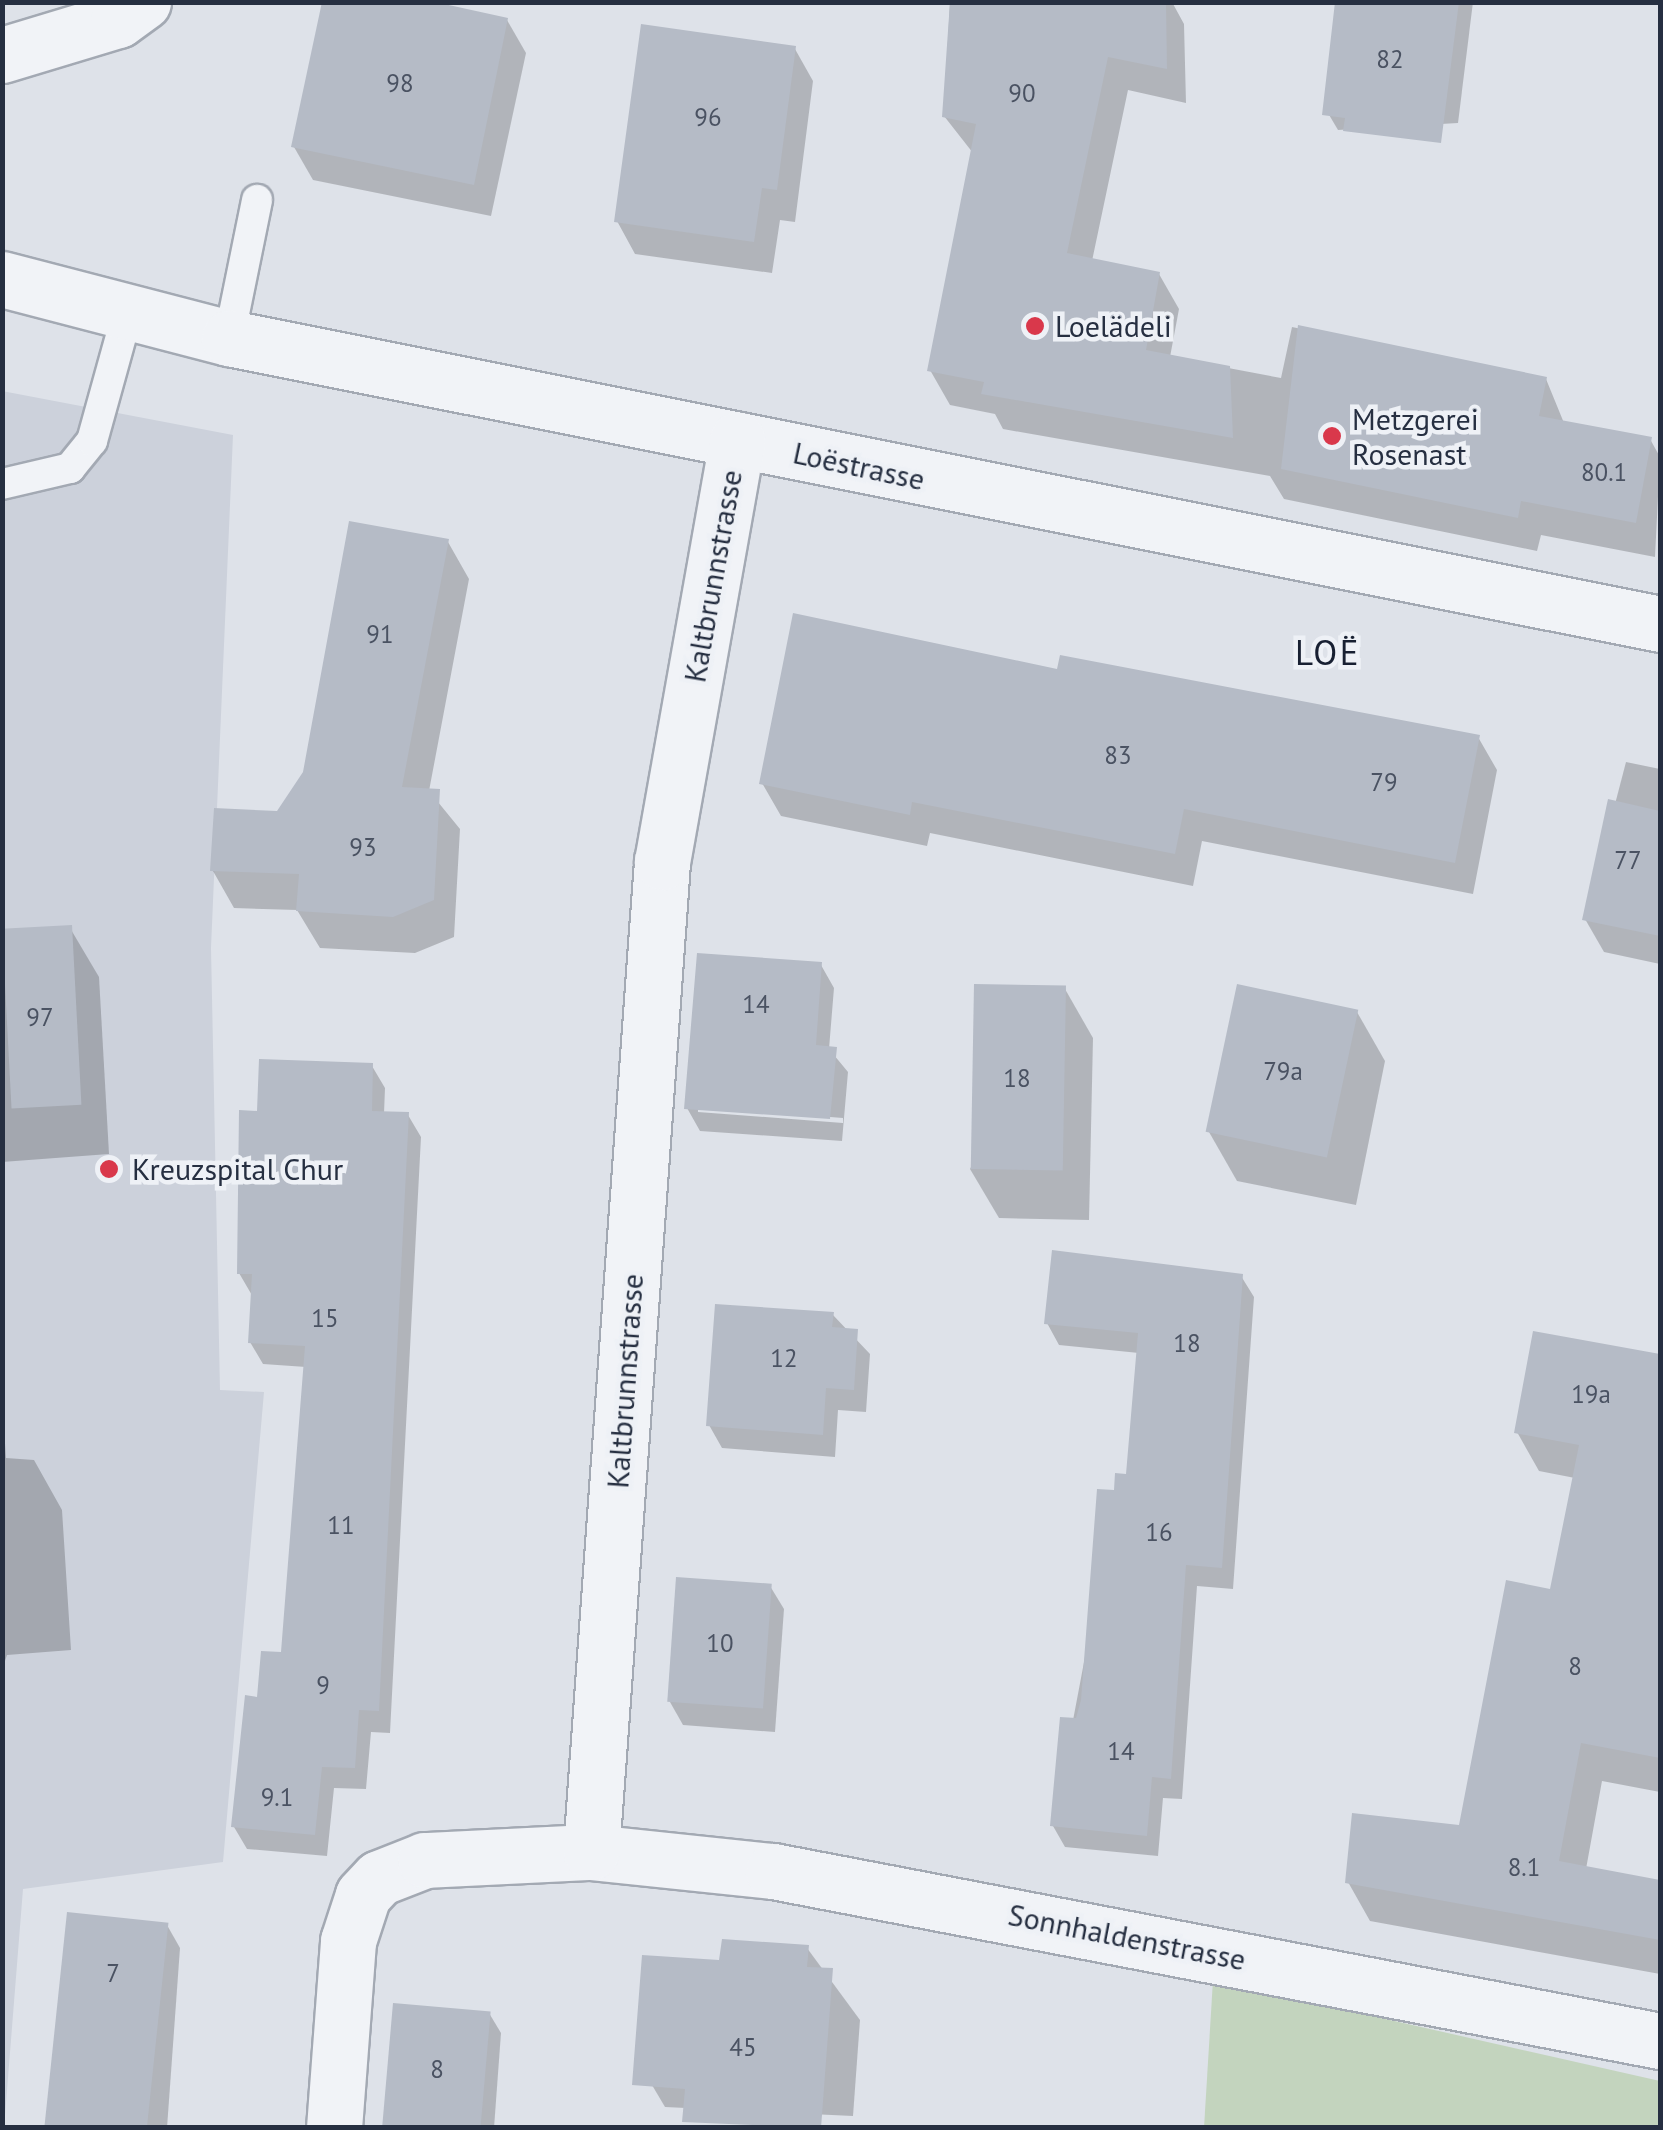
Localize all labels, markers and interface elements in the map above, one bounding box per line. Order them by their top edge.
house number: 82 [1376,44,1404,74]
house number: 98 [386,68,414,98]
house number: 90 [1008,78,1036,108]
house number: 96 [694,102,722,132]
place label: Loelädeli [1055,308,1172,344]
marker: Loelädeli [1024,315,1046,337]
place label: Metzgerei Rosenast [1352,401,1479,472]
marker: Metzgerei Rosenast [1321,425,1343,447]
street label: Loëstrasse [790,435,928,497]
house number: 80.1 [1581,457,1627,487]
street label: Kaltbrunnstrasse [677,467,749,685]
house number: 91 [366,619,394,649]
district label: LOË [1295,631,1361,673]
house number: 83 [1104,740,1132,770]
house number: 79 [1370,767,1398,797]
house number: 93 [349,832,377,862]
house number: 77 [1614,845,1642,875]
house number: 14 [742,989,770,1019]
house number: 97 [26,1002,54,1032]
house number: 79a [1263,1056,1303,1086]
house number: 18 [1003,1063,1031,1093]
place label: Kreuzspital Chur [132,1151,343,1187]
marker: Kreuzspital Chur [96,1156,122,1182]
street label: Kaltbrunnstrasse [600,1272,650,1490]
house number: 15 [311,1303,339,1333]
house number: 18 [1173,1328,1201,1358]
house number: 12 [770,1343,798,1373]
house number: 19a [1571,1379,1611,1409]
house number: 11 [327,1510,355,1540]
house number: 16 [1145,1517,1173,1547]
house number: 10 [706,1628,734,1658]
house number: 8 [1568,1651,1582,1681]
house number: 9 [316,1670,330,1700]
house number: 14 [1107,1736,1135,1766]
house number: 9.1 [261,1782,293,1812]
house number: 8.1 [1508,1852,1540,1882]
street label: Sonnhaldenstrasse [1005,1896,1249,1978]
house number: 7 [106,1958,120,1988]
house number: 45 [729,2032,757,2062]
house number: 8 [430,2054,444,2084]

